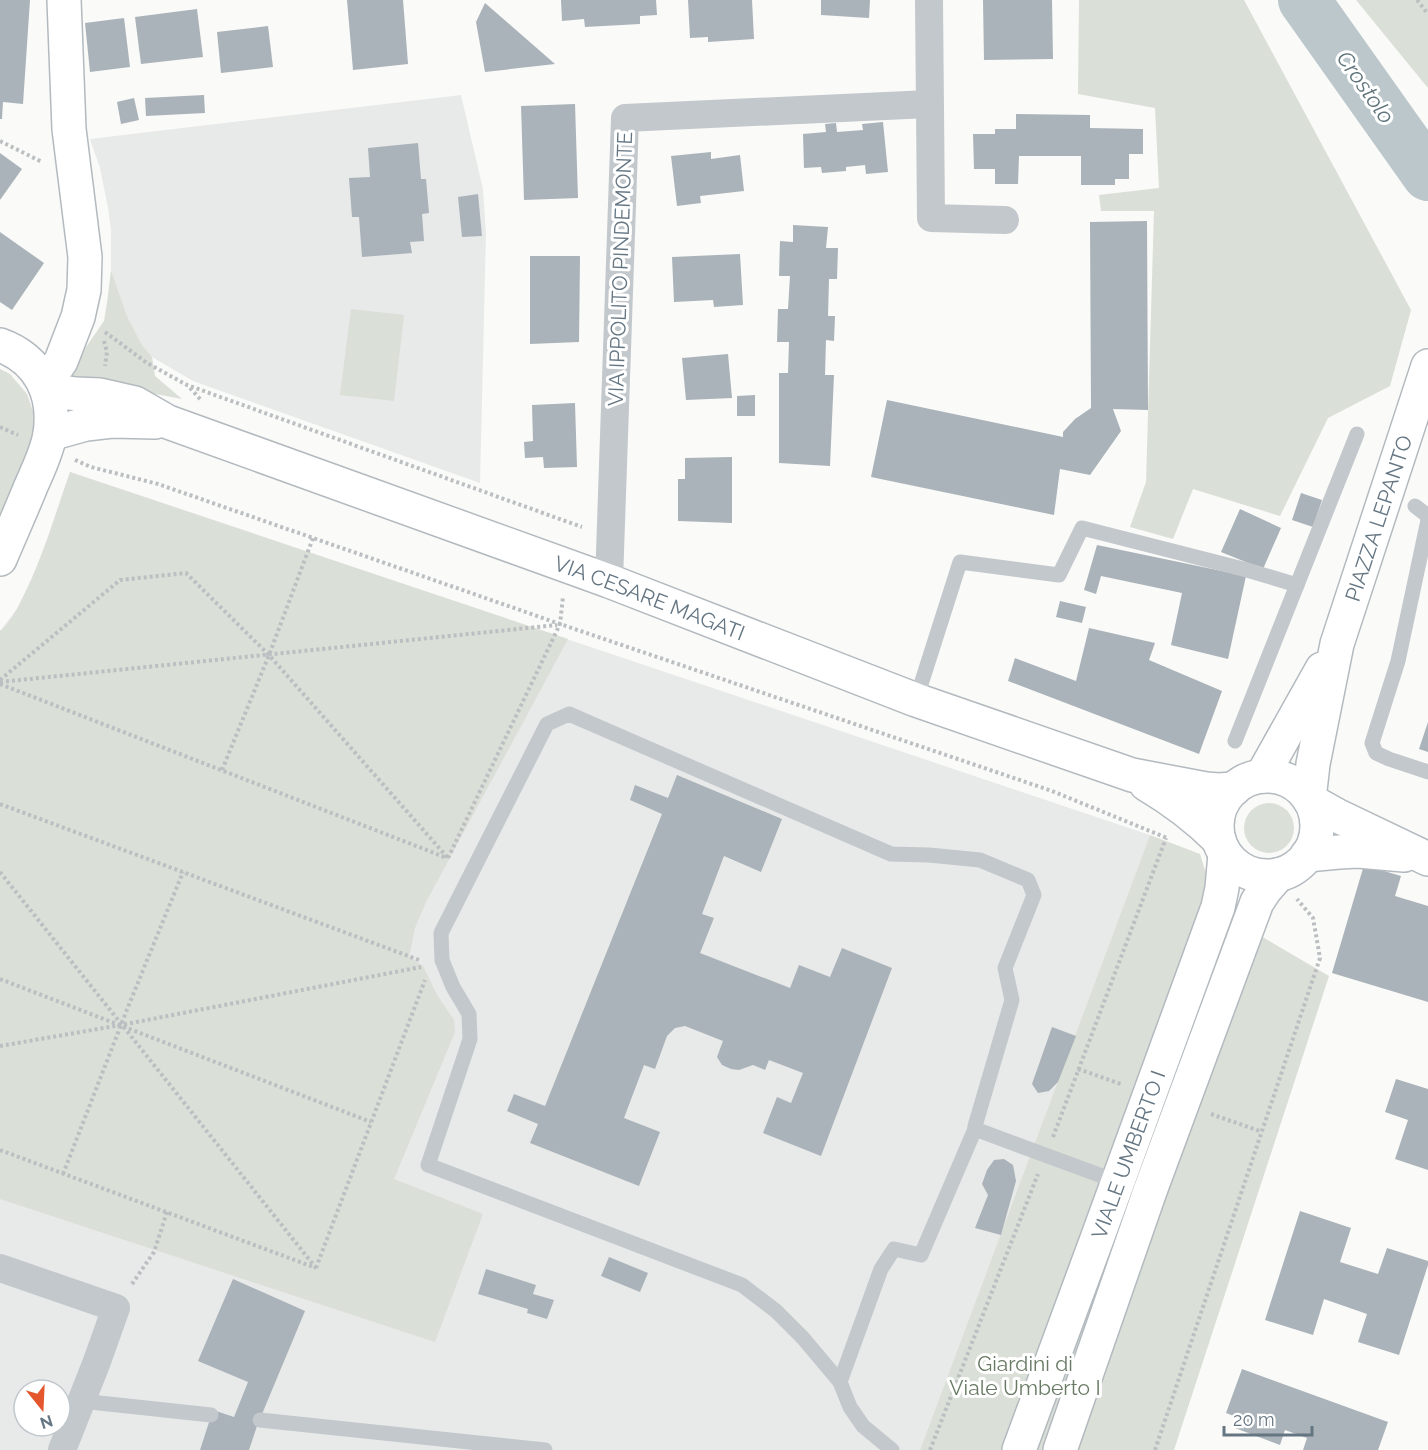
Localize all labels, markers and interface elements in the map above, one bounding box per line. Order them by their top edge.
water label: Crostolo [1332,46,1400,128]
street label: VIA IPPOLITO PINDEMONTE [603,131,637,407]
street label: PIAZZA LEPANTO [1339,432,1417,604]
street label: VIA CESARE MAGATI [551,550,749,645]
street label: VIALE UMBERTO I [1086,1067,1170,1242]
park label: Giardini di Viale Umberto I [949,1351,1101,1400]
north arrow [12,1378,72,1438]
scale bar [1224,1399,1312,1437]
text: 20 m [1233,1409,1275,1430]
text: N [38,1411,55,1433]

